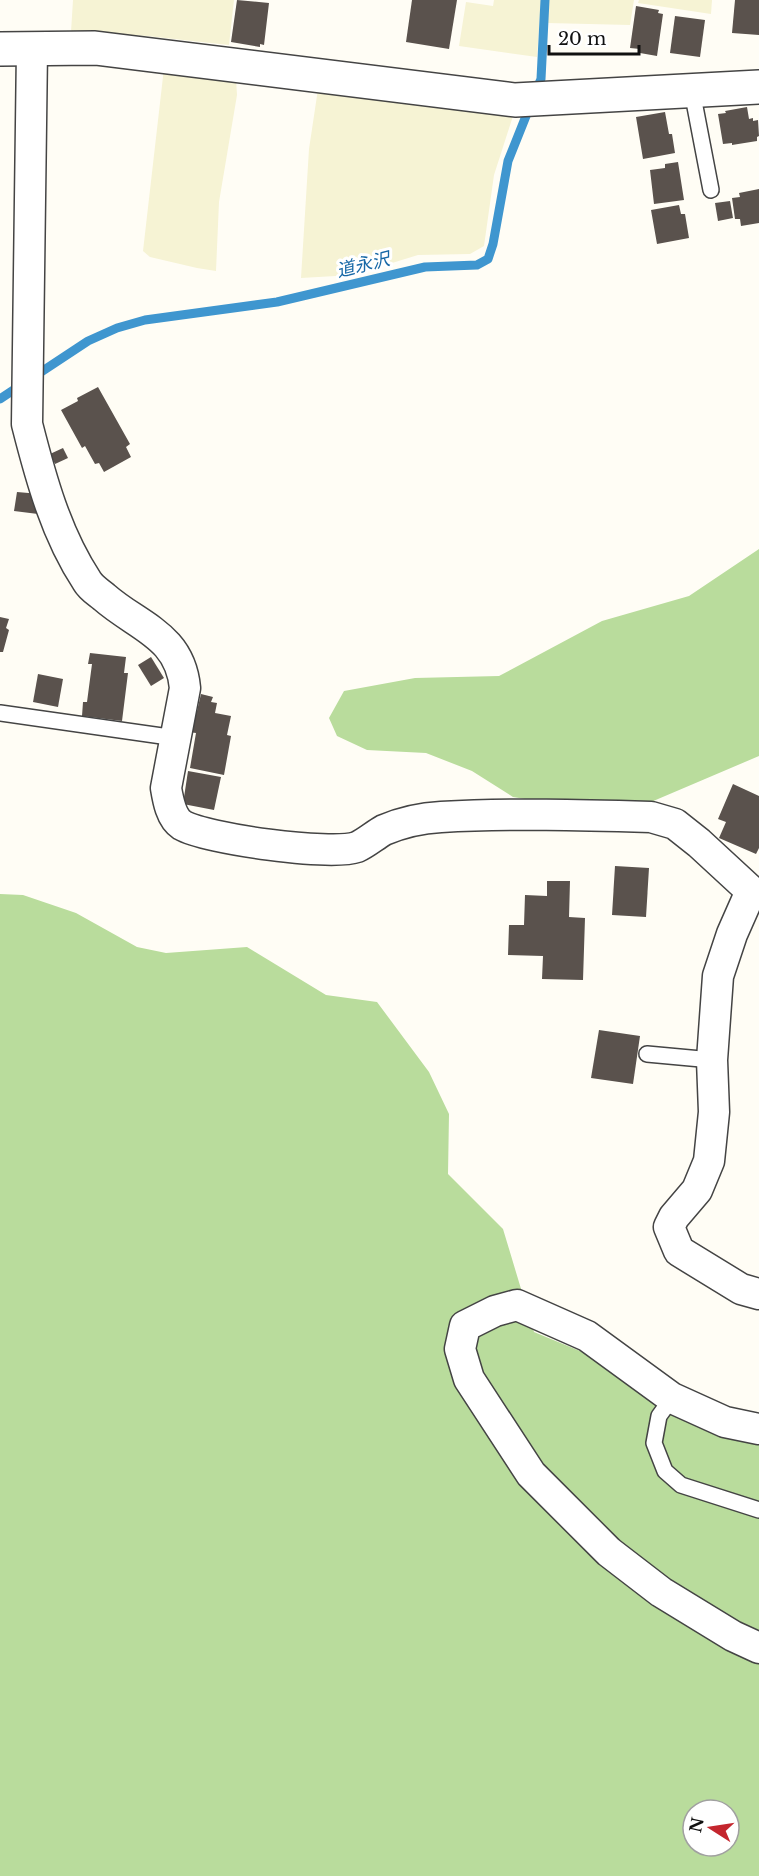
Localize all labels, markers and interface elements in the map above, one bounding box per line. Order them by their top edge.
scale bar [549,18,639,56]
text: 20 m [558,28,606,50]
water label: 道永沢 [334,247,394,282]
north arrow [681,1798,741,1858]
text: N [685,1815,708,1834]

